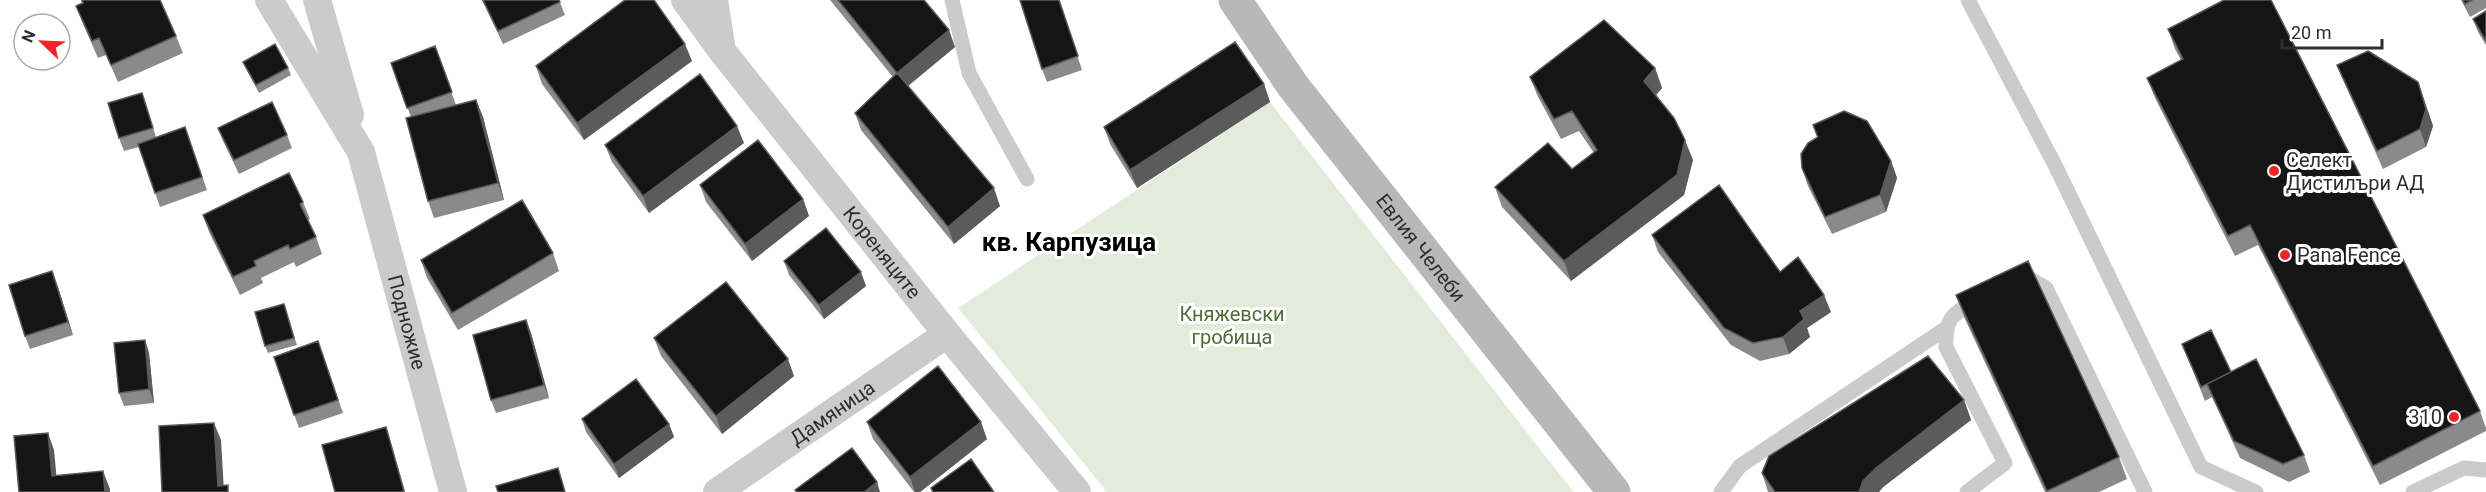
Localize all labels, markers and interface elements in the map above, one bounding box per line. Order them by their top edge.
north arrow [12,12,72,72]
scale bar [2282,12,2382,50]
text: 20 m [2291,22,2331,43]
text: N [18,27,40,45]
place label: Селект Дистилъри АД [2286,148,2424,195]
marker: Селект Дистилъри АД [2267,164,2281,178]
street label: Евлия Челеби [1371,189,1471,307]
street label: Кореняците [838,201,926,303]
district label: кв. Карпузица [982,227,1156,257]
place label: Pana Fence [2297,243,2401,267]
marker: Pana Fence [2278,248,2292,262]
street label: Подножие [383,272,431,372]
park label: Княжевски гробища [1179,302,1285,349]
street label: Дамяница [785,375,879,450]
place label: 310 [2408,405,2442,429]
marker: 310 [2447,410,2461,424]

